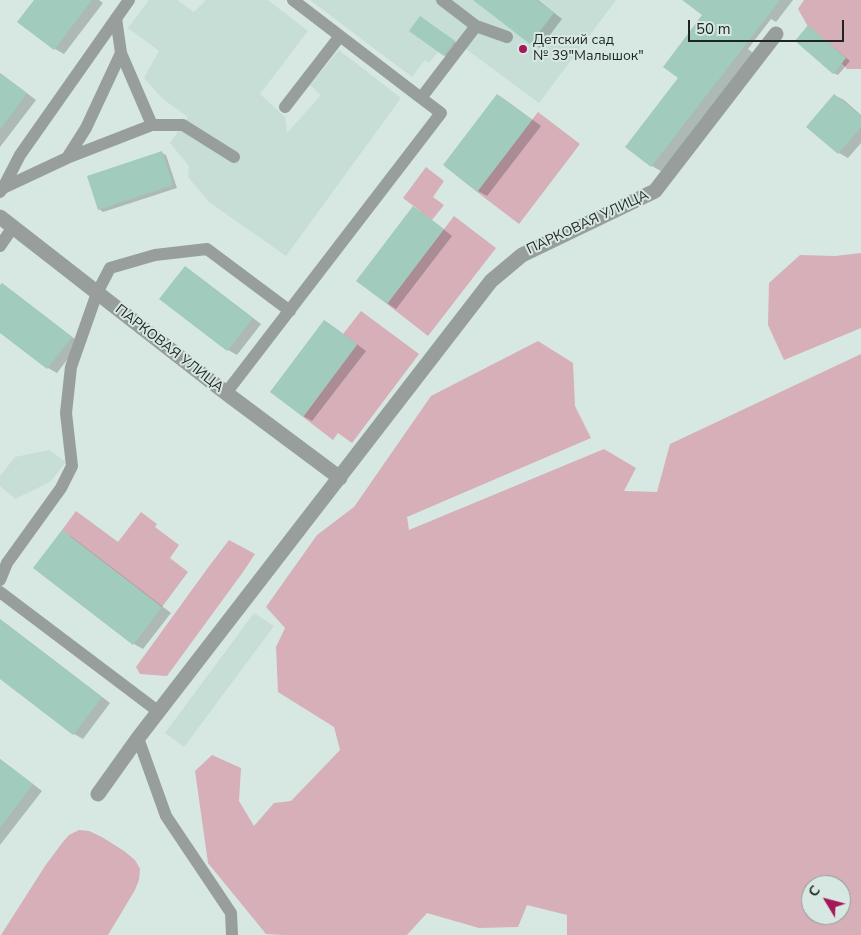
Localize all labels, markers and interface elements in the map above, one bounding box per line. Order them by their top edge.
scale bar [691,10,847,42]
text: 50 m [696,19,731,39]
place label: Детский сад № 39"Малышок" [533,33,644,65]
marker: Детский сад № 39"Малышок" [517,43,529,55]
street label: ПАРКОВАЯ УЛИЦА [524,187,652,259]
street label: ПАРКОВАЯ УЛИЦА [112,302,226,396]
north arrow [801,875,851,925]
text: С [804,882,825,901]

